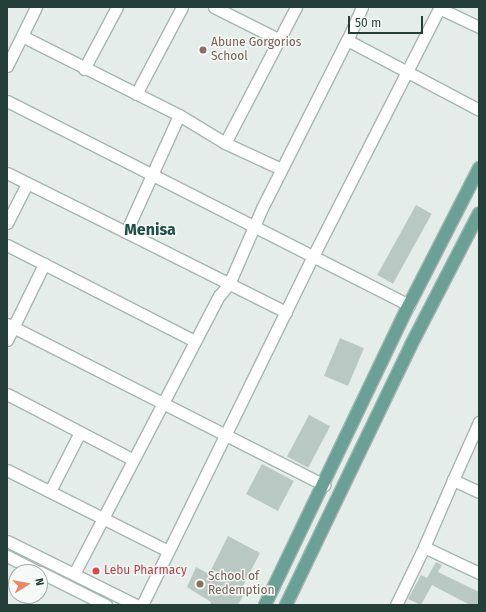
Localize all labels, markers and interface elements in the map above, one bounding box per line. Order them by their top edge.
scale bar [350,8,425,34]
text: 50 m [355,16,381,30]
place label: Abune Gorgorios School [211,36,301,64]
marker: Abune Gorgorios School [198,45,208,55]
district label: Menisa [124,220,176,240]
north arrow [8,564,48,604]
place label: Lebu Pharmacy [104,564,187,578]
marker: Lebu Pharmacy [91,566,101,576]
place label: School of Redemption [208,570,275,598]
text: N [32,577,46,587]
marker: School of Redemption [195,579,205,589]

